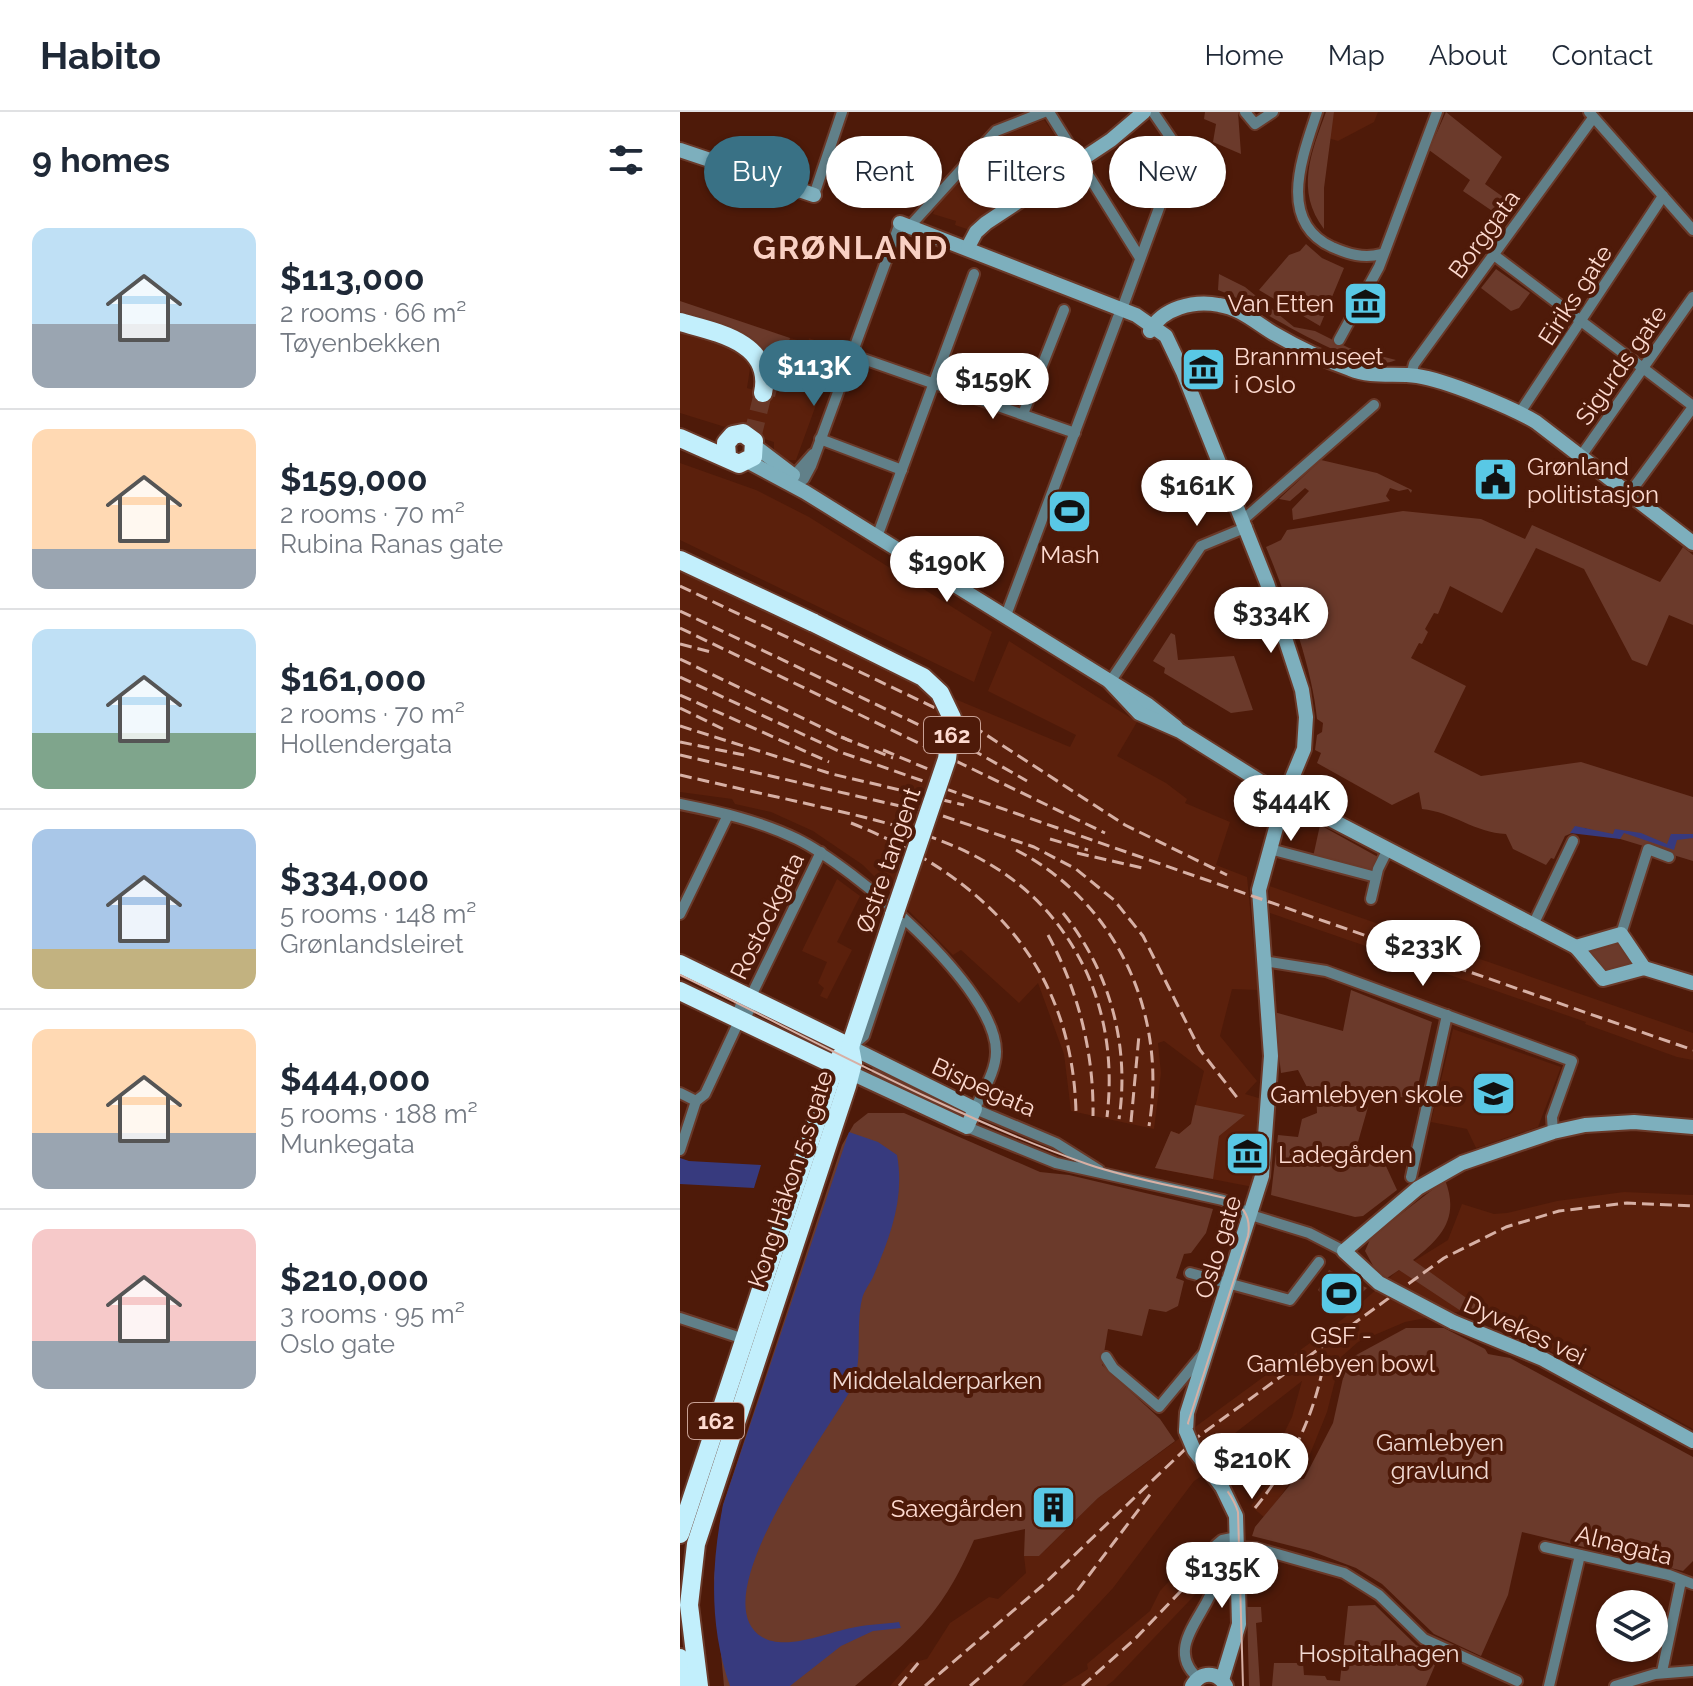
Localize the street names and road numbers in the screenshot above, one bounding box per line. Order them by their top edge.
street label: Borggata [1442,184,1526,284]
street label: Eiriks gate [1532,239,1618,351]
street label: Sigurds gate [1569,300,1673,430]
road number: 162 [924,717,980,753]
street label: Østre tangent [850,783,926,937]
street label: Rostockgata [724,848,810,984]
street label: Bispegata [928,1051,1040,1123]
street label: Kong Håkon 5.s gate [741,1067,839,1291]
street label: Oslo gate [1189,1192,1247,1302]
street label: Dyvekes vei [1459,1289,1591,1371]
road number: 162 [688,1403,744,1439]
street label: Alnagata [1573,1519,1675,1571]

